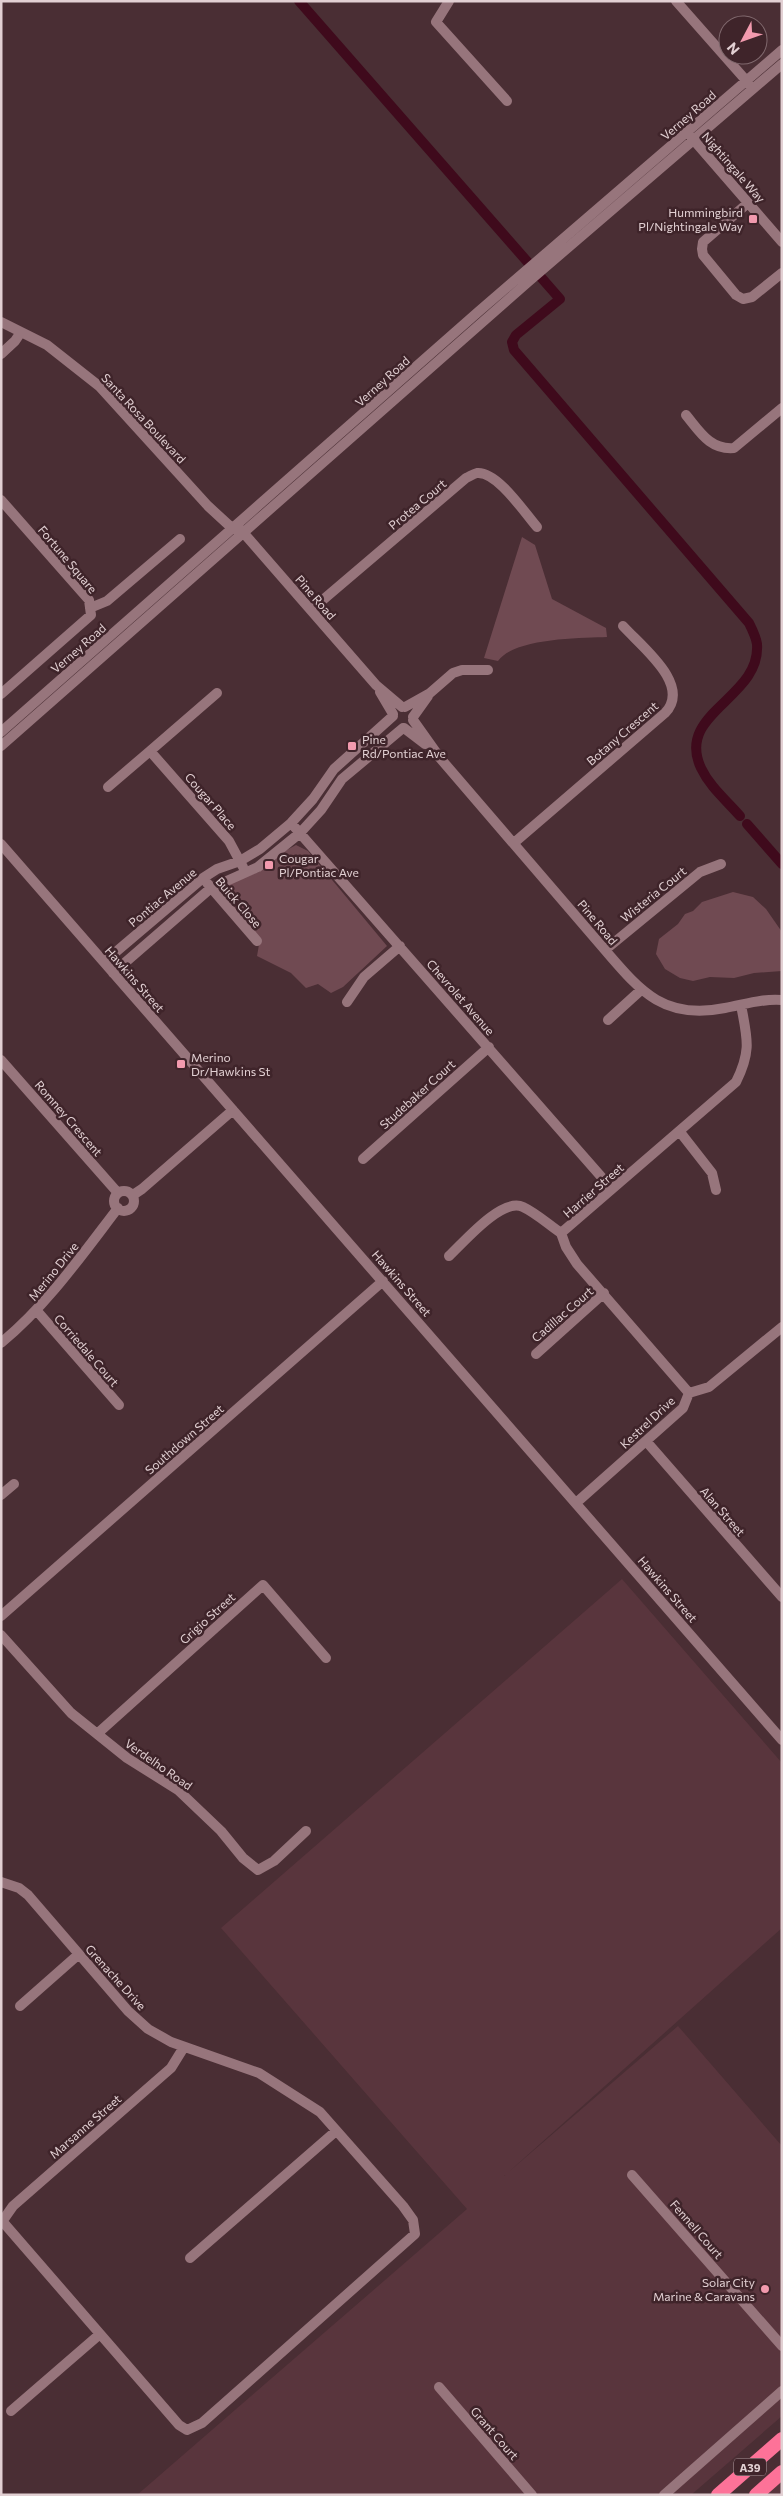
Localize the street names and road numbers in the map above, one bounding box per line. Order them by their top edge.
street label: Verney Road [658,87,718,143]
street label: Nightingale Way [700,129,768,205]
street label: Verney Road [352,353,412,409]
street label: Santa Rosa Boulevard [99,370,189,466]
street label: Protea Court [385,476,449,532]
street label: Fortune Square [36,522,100,596]
street label: Pine Road [293,572,339,622]
street label: Verney Road [48,620,108,676]
street label: Botany Crescent [583,698,661,768]
street label: Cougar Place [182,770,240,832]
street label: Wisteria Court [617,863,689,925]
street label: Pontiac Avenue [125,865,199,929]
street label: Buick Close [213,874,265,930]
street label: Pine Road [575,897,621,947]
street label: Hawkins Street [103,943,168,1015]
street label: Chevrolet Avenue [424,956,498,1038]
street label: Studebaker Court [376,1056,458,1132]
street label: Romney Crescent [32,1077,106,1159]
street label: Harrier Street [560,1160,626,1220]
street label: Merino Drive [25,1239,81,1303]
street label: Hawkins Street [370,1247,435,1319]
street label: Cadillac Court [528,1283,596,1345]
street label: Corriedale Court [52,1311,122,1389]
street label: Kestrel Drive [617,1393,677,1451]
street label: Southdown Street [142,1401,226,1477]
street label: Alan Street [698,1484,748,1539]
street label: Hawkins Street [636,1553,701,1625]
street label: Grigio Street [176,1589,238,1647]
street label: Verdelho Road [123,1736,195,1792]
street label: Grenache Drive [83,1941,149,2013]
street label: Marsanne Street [46,2091,124,2161]
street label: Fennell Court [668,2197,726,2261]
street label: Grant Court [468,2404,522,2462]
road number: A39 [734,2458,766,2476]

